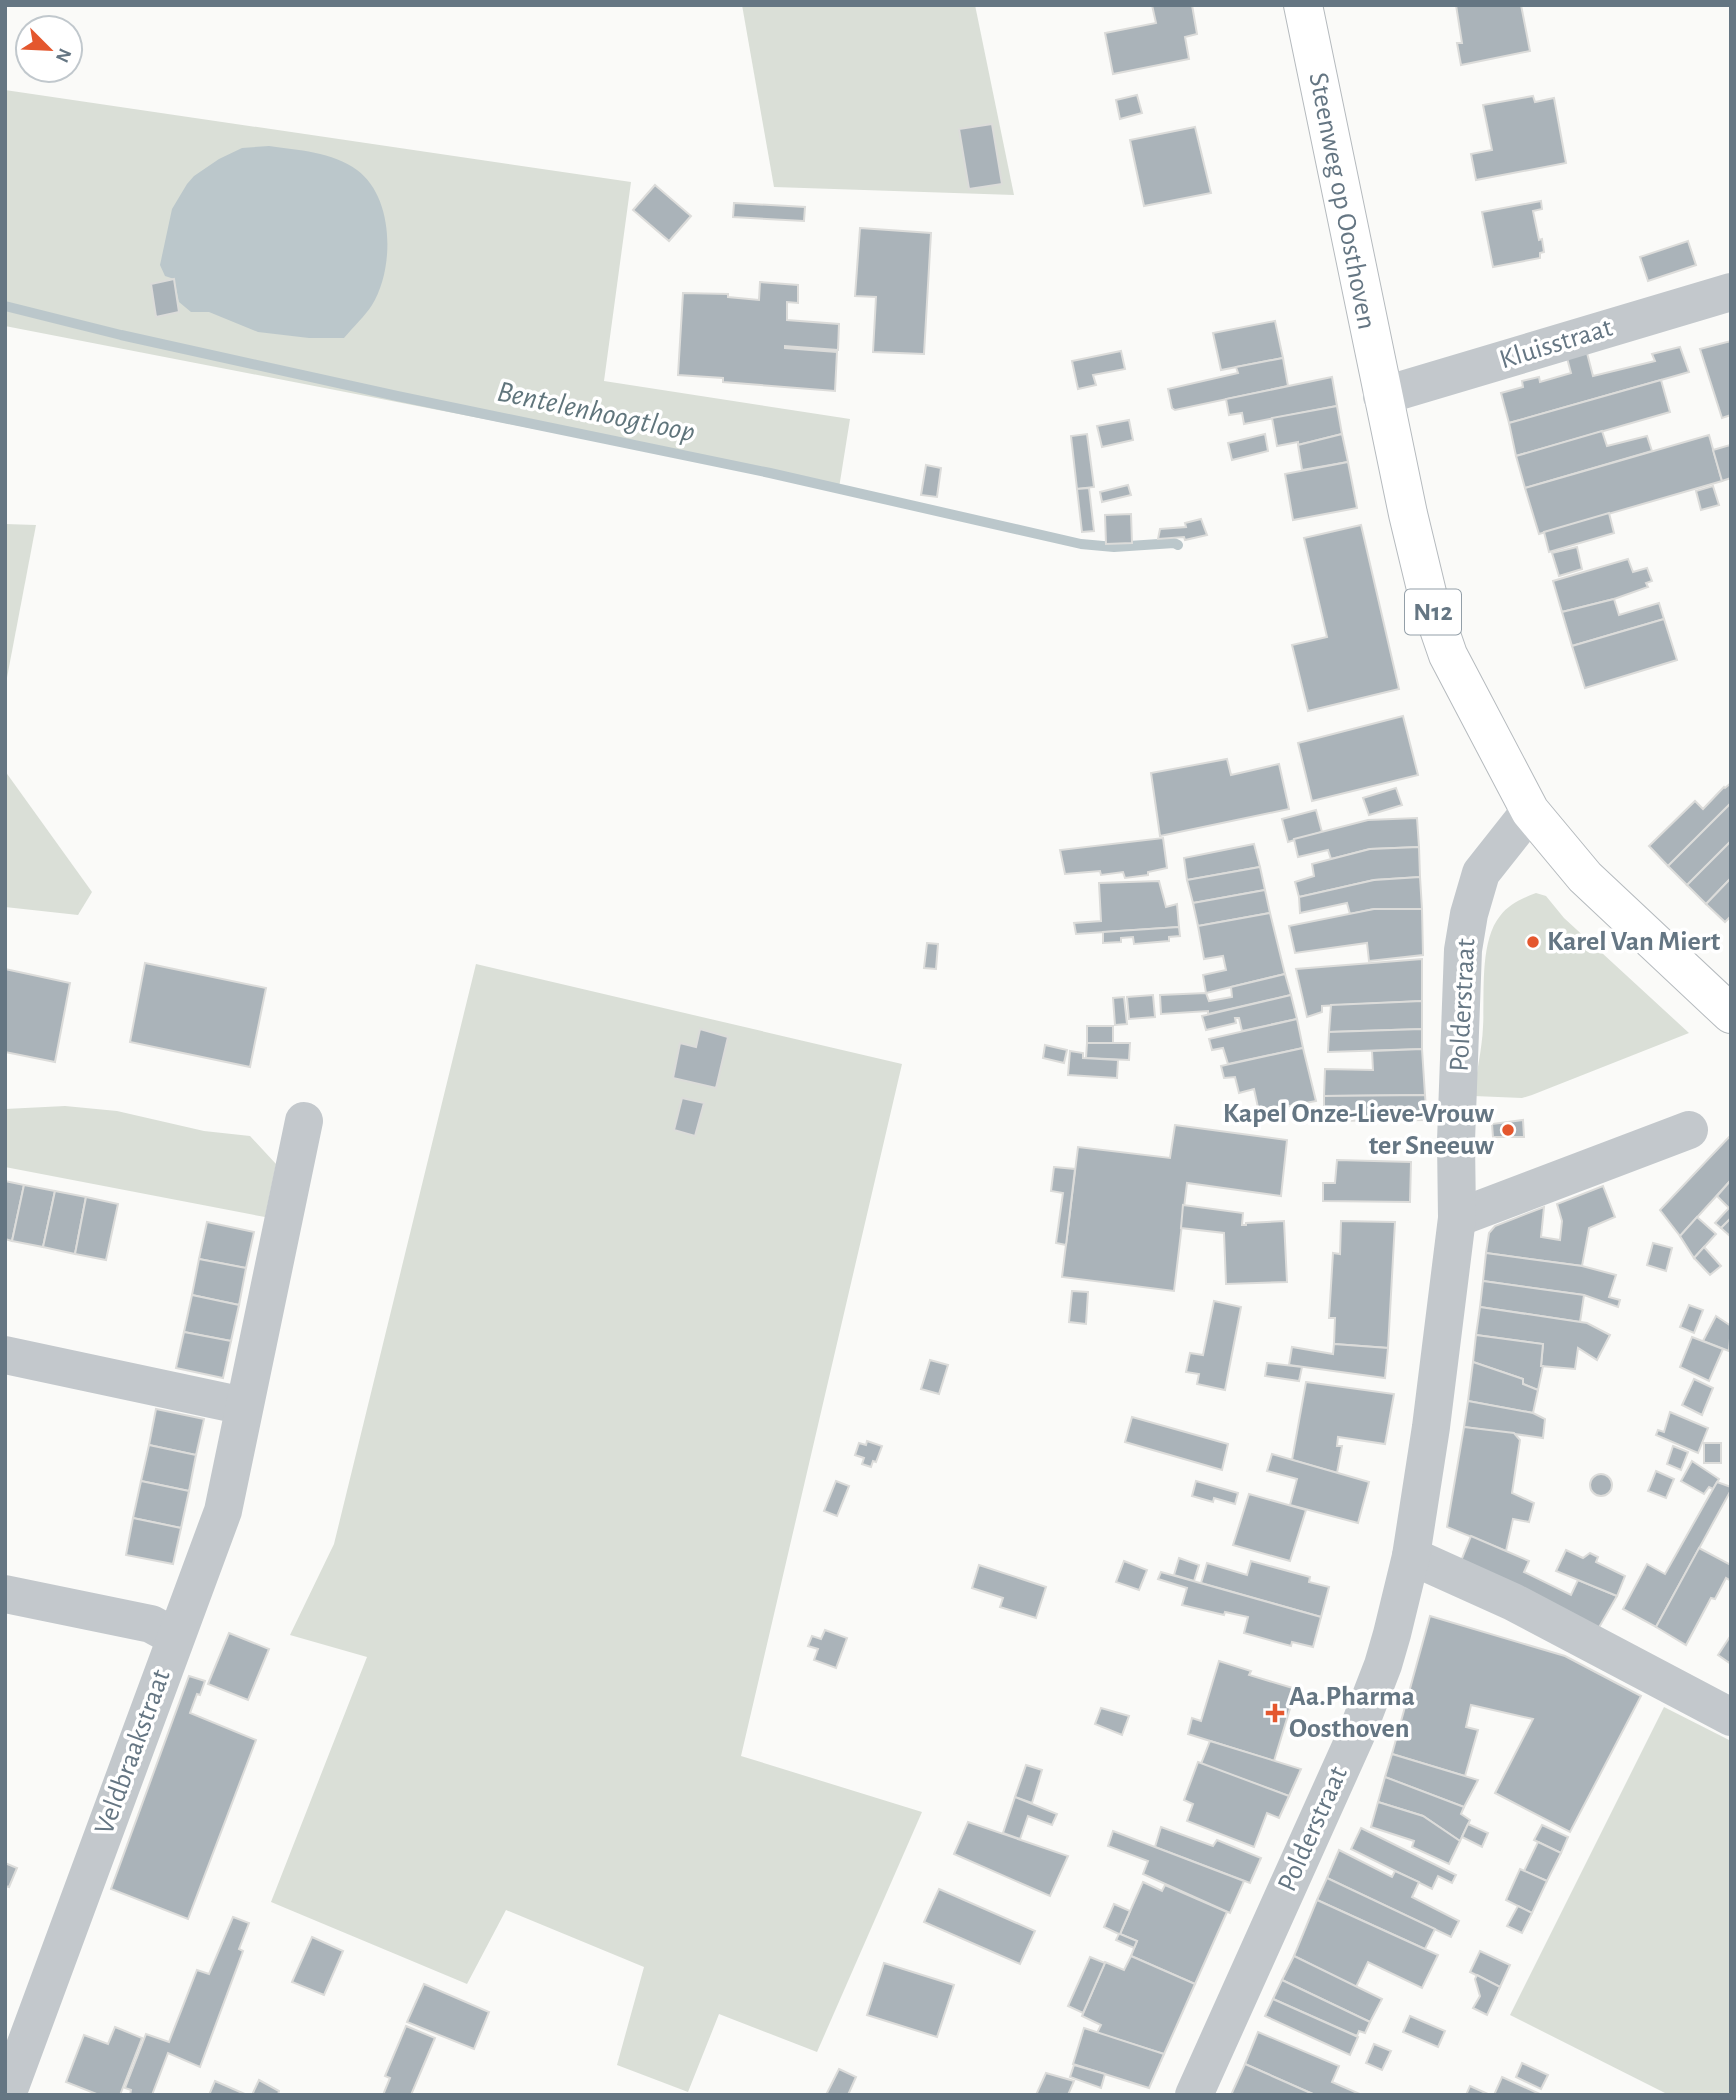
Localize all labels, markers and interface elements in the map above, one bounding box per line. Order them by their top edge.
north arrow [14,14,84,84]
text: N [52,45,75,65]
street label: Steenweg op Oosthoven [1303,70,1381,332]
street label: Kluisstraat [1496,314,1616,374]
water label: Bentelenhoogtloop [495,376,697,448]
road number: N12 [1405,590,1461,634]
place label: Karel Van Miert [1547,928,1721,956]
marker: Karel Van Miert [1525,934,1541,950]
street label: Polderstraat [1446,938,1480,1072]
place label: Kapel Onze-Lieve-Vrouw ter Sneeuw [1223,1100,1494,1160]
marker: Kapel Onze-Lieve-Vrouw ter Sneeuw [1500,1122,1516,1138]
street label: Veldbraakstraat [90,1666,176,1838]
place label: Aa.Pharma Oosthoven [1289,1683,1415,1743]
marker: Aa.Pharma Oosthoven [1267,1705,1283,1721]
street label: Polderstraat [1273,1762,1353,1896]

